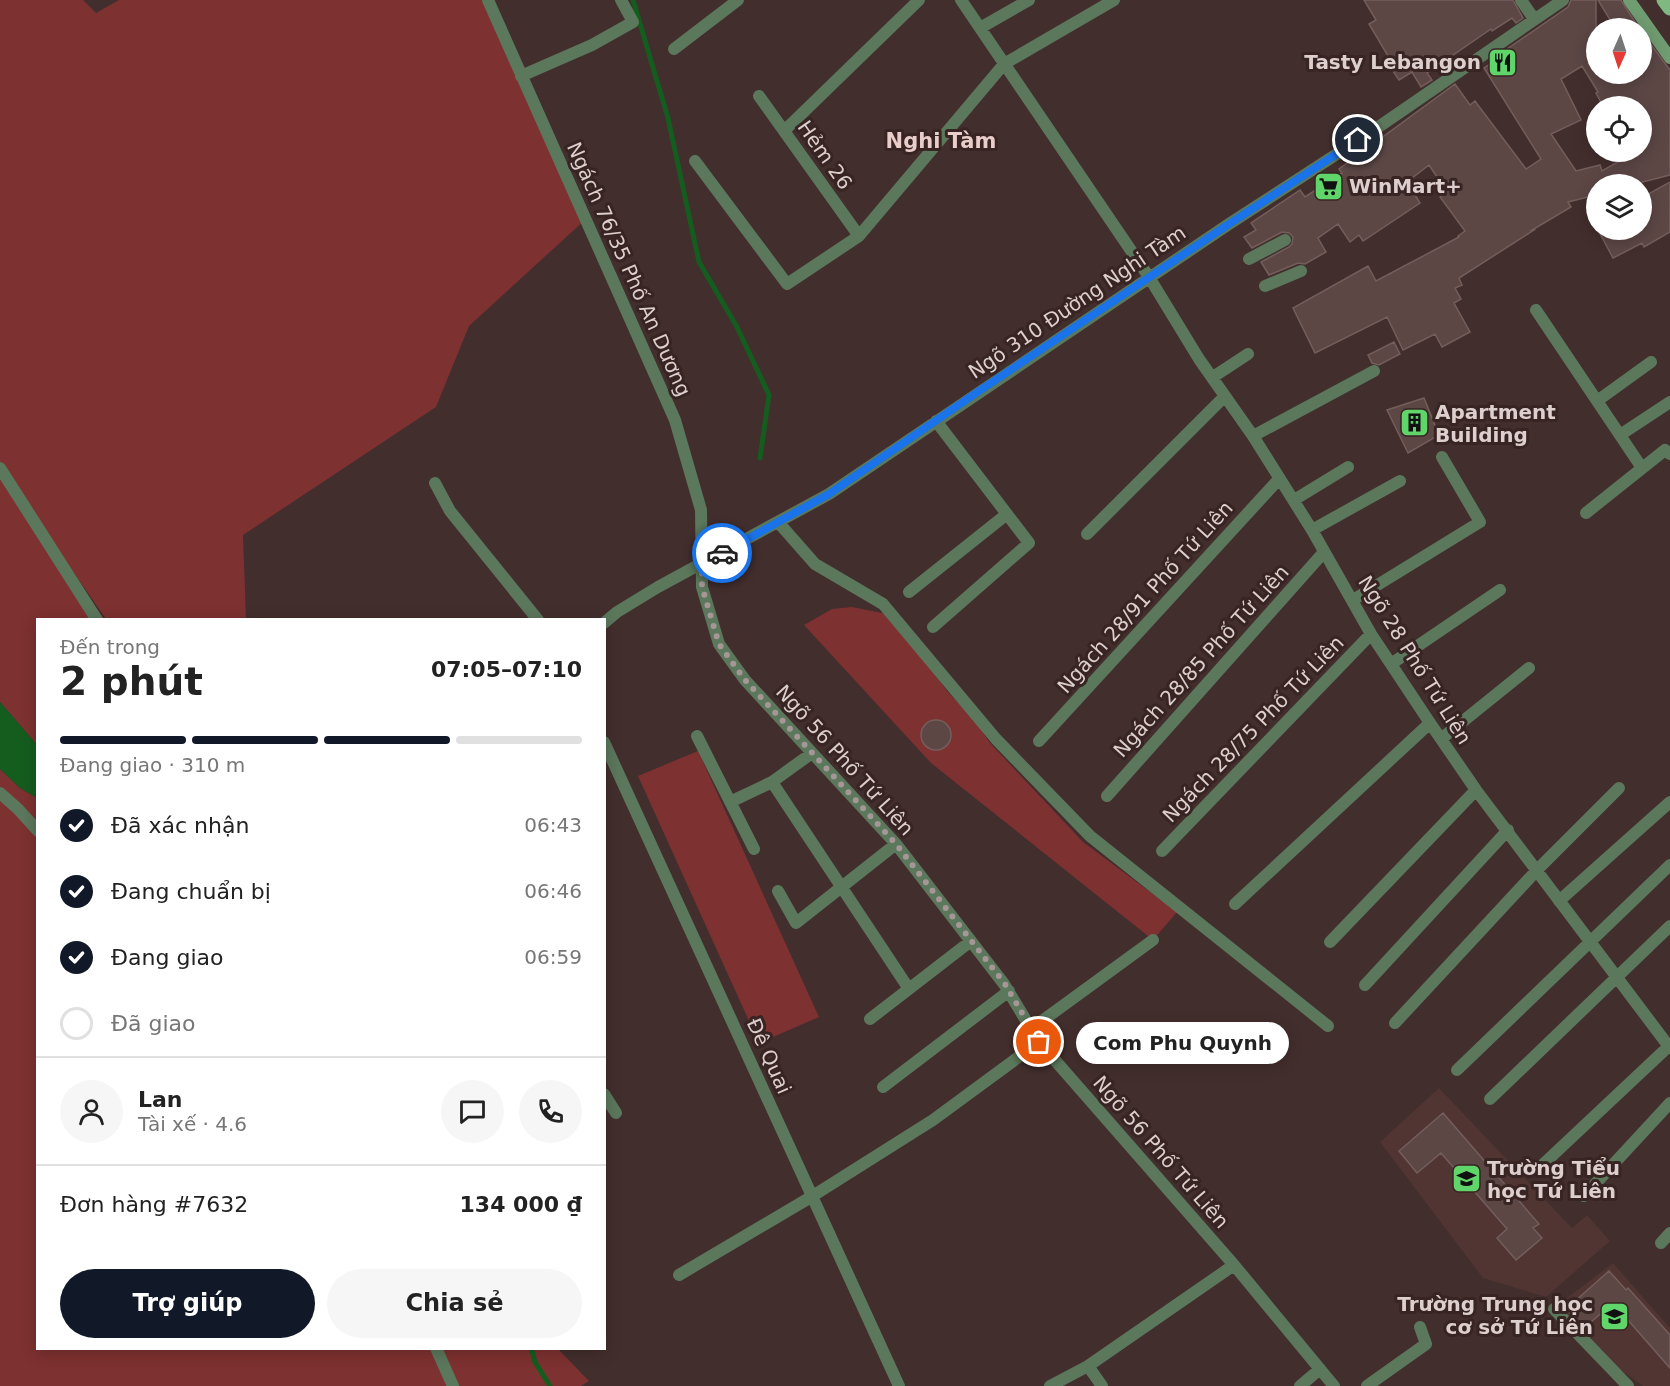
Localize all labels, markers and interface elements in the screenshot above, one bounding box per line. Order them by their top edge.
north arrow [1586,18,1652,84]
map controls [1586,18,1652,240]
restaurant icon: Tasty Lebangon [1486,46,1518,78]
place label: Tasty Lebangon [1304,50,1481,74]
button: locate [1586,96,1652,162]
pin [1332,114,1383,165]
street label: Hẻm 26 [793,116,857,194]
icon: home [1341,123,1374,156]
district label: Nghi Tàm [886,129,996,153]
street label: Ngách 76/35 Phố An Dương [562,138,696,400]
supermarket icon: WinMart+ [1312,170,1344,202]
place label: WinMart+ [1349,174,1462,198]
button: layers [1586,174,1652,240]
street label: Ngõ 310 Đường Nghi Tàm [964,220,1190,384]
place label: Apartment Building [1435,400,1556,447]
building icon: Apartment Building [1398,407,1430,439]
street label: Ngách 28/91 Phố Tứ Liên [1052,496,1238,698]
courier [692,523,752,583]
icon: car [706,537,739,570]
street label: Ngách 28/85 Phố Tứ Liên [1108,560,1294,762]
street label: Ngõ 28 Phố Tứ Liên [1353,571,1477,749]
street label: Ngách 28/75 Phố Tứ Liên [1157,631,1349,827]
text: Đến trong [60,635,160,659]
text: 07:05–07:10 [431,657,582,682]
text: 2 phút [60,659,203,704]
street label: Ngõ 56 Phố Tứ Liên [771,680,919,840]
text: Đang giao · 310 m [60,753,245,777]
icon: check [60,809,93,842]
text: Đã xác nhận [111,813,249,838]
text: 06:43 [524,813,582,837]
icon: check [60,875,93,908]
text: Đang chuẩn bị [111,879,271,904]
text: 06:46 [524,879,582,903]
icon: check [60,941,93,974]
text: Đang giao [111,945,223,970]
text: 06:59 [524,945,582,969]
text: Đã giao [111,1011,196,1036]
street label: Đê Quai [742,1014,796,1098]
pin [1013,1016,1064,1067]
callout: Com Phu Quynh [1075,1021,1288,1063]
icon: bag [1022,1025,1055,1058]
text: Com Phu Quynh [1093,1031,1272,1055]
street label: Ngõ 56 Phố Tứ Liên [1088,1071,1234,1233]
button: person [60,1080,123,1143]
button: chat [441,1080,504,1143]
button: phone [519,1080,582,1143]
text: Lan [138,1087,183,1112]
text: Tài xế · 4.6 [138,1112,247,1136]
place label: Trường Tiểu học Tứ Liên [1487,1156,1620,1203]
school or university icon: Trường Tiểu học Tứ Liên [1450,1163,1482,1195]
text: Đơn hàng #7632 [60,1192,248,1217]
text: 134 000 ₫ [460,1192,582,1217]
button: Trợ giúp [60,1269,315,1338]
button: Chia sẻ [327,1269,582,1338]
place label: Trường Trung học cơ sở Tứ Liên [1397,1292,1593,1339]
school or university icon: Trường Trung học cơ sở Tứ Liên [1598,1300,1630,1332]

